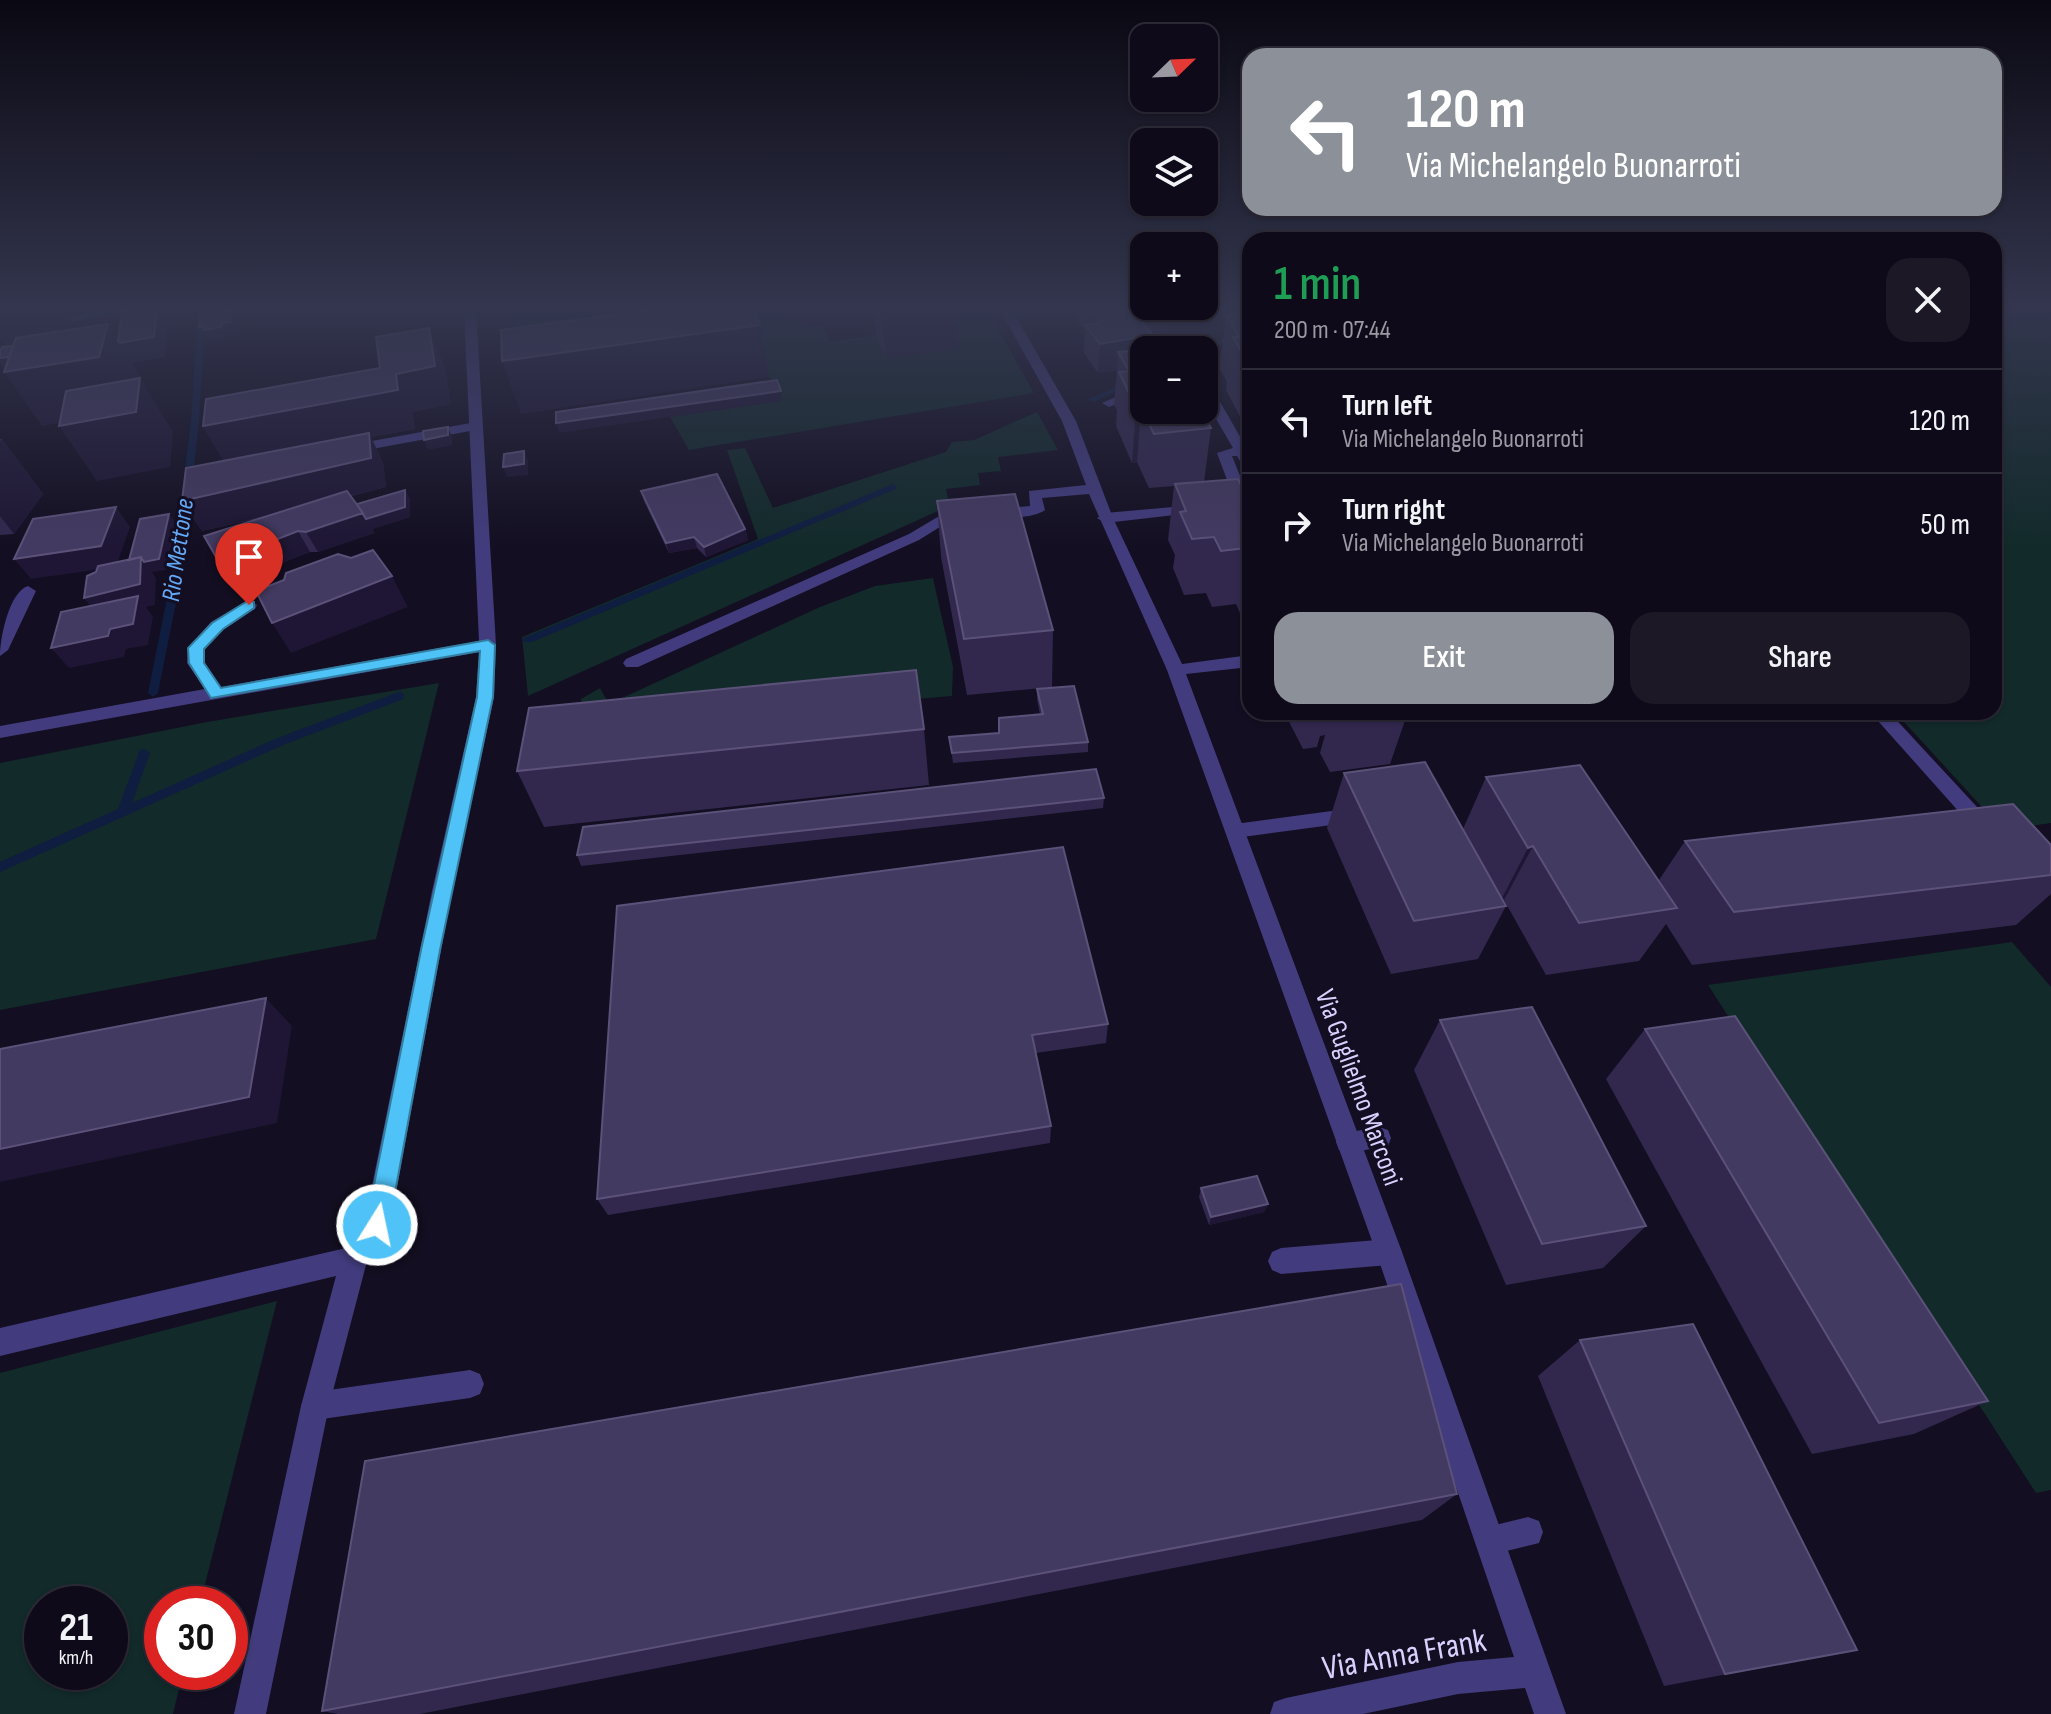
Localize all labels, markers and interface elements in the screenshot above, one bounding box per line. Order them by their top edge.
north arrow [1130,24,1218,112]
map controls [1130,24,1218,424]
text: 120 m [1406,77,1526,144]
icon: left [1274,80,1378,184]
button: layers [1130,128,1218,216]
text: Via Michelangelo Buonarroti [1406,145,1741,188]
button: + [1130,232,1218,320]
text: 1 min [1274,256,1361,313]
button: close [1886,258,1970,342]
text: 200 m · 07:44 [1274,315,1391,346]
button: − [1130,336,1218,424]
text: Turn left [1342,388,1432,424]
icon: left [1274,399,1318,443]
text: 120 m [1909,403,1970,439]
text: Via Michelangelo Buonarroti [1342,424,1584,455]
text: Turn right [1342,492,1445,528]
water label: Rio Mettone [156,497,201,604]
icon: right [1274,503,1318,547]
text: 50 m [1921,507,1970,543]
pin [215,523,283,605]
text: Via Michelangelo Buonarroti [1342,528,1584,559]
icon: arrive [227,535,271,579]
button: Exit [1274,612,1614,704]
button: Share [1630,612,1970,704]
street label: Via Guglielmo Marconi [1308,985,1409,1190]
position arrow [335,1183,419,1267]
speed limit sign: 30 [144,1586,248,1690]
text: 21 [59,1604,93,1652]
street label: Via Anna Frank [1319,1620,1489,1689]
text: km/h [59,1646,93,1670]

